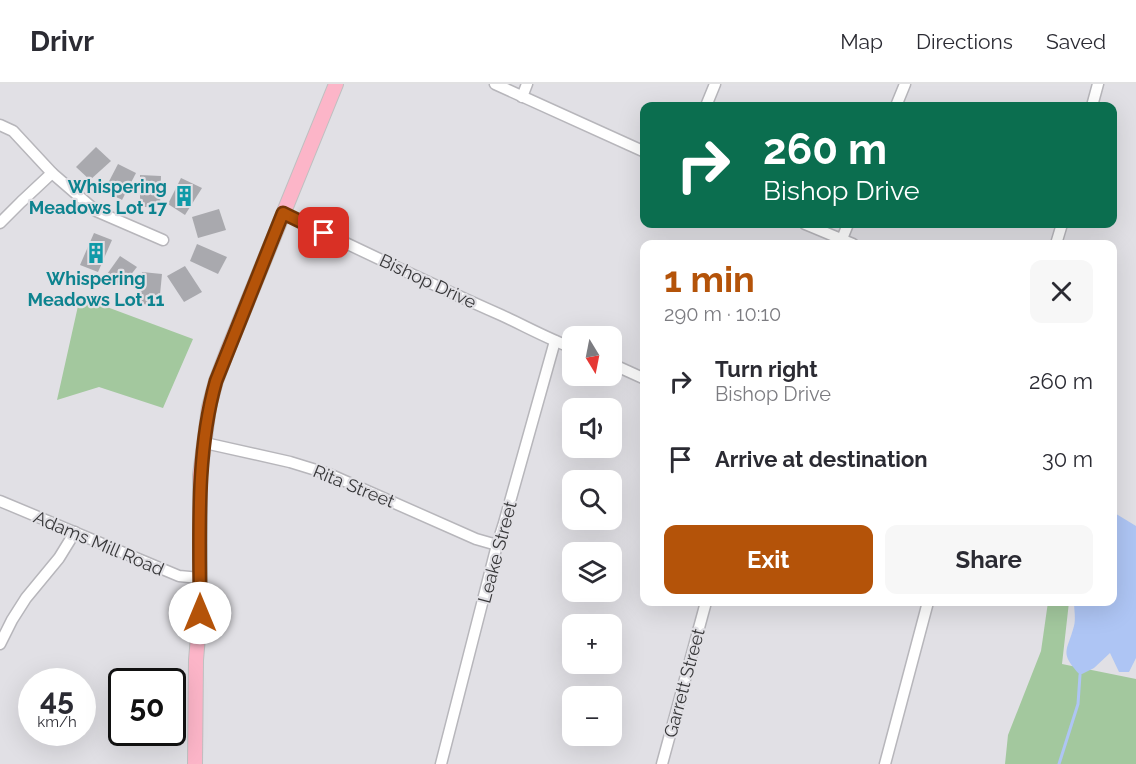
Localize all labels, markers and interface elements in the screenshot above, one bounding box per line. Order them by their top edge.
text: Drivr [30,25,94,58]
text: Map [840,29,883,54]
text: Directions [916,29,1013,54]
text: Saved [1046,29,1106,54]
text: 260 m [763,125,887,174]
icon: right [664,126,742,204]
text: Bishop Drive [763,175,920,206]
place label: Whispering Meadows Lot 17 [29,176,168,218]
building icon: Whispering Meadows Lot 17 [172,184,196,208]
pin [298,207,349,258]
icon: arrive [307,216,340,249]
building icon: Whispering Meadows Lot 11 [84,241,108,265]
street label: Bishop Drive [376,249,480,313]
text: 1 min [664,258,755,300]
button: close [1030,260,1093,323]
place label: Whispering Meadows Lot 11 [27,268,165,310]
text: 290 m · 10:10 [664,302,781,326]
north arrow [562,326,622,386]
map controls [562,326,622,746]
text: Turn right [715,356,818,382]
icon: right [664,365,697,398]
text: 260 m [1029,368,1093,394]
text: Bishop Drive [715,382,831,406]
button: sound [562,398,622,458]
icon: arrive [664,443,697,476]
text: Arrive at destination [715,446,928,472]
text: 30 m [1042,446,1093,472]
street label: Rita Street [310,460,398,512]
button: search [562,470,622,530]
street label: Leake Street [473,499,521,605]
street label: Adams Mill Road [31,506,167,580]
button: Exit [664,525,873,594]
button: Share [885,525,1093,594]
button: layers [562,542,622,602]
position arrow [168,581,232,645]
button: + [562,614,622,674]
street label: Garrett Street [659,626,709,740]
speed limit sign: 50 [108,668,186,746]
text: 45 [40,682,74,717]
button: − [562,686,622,746]
text: km/h [37,713,77,731]

